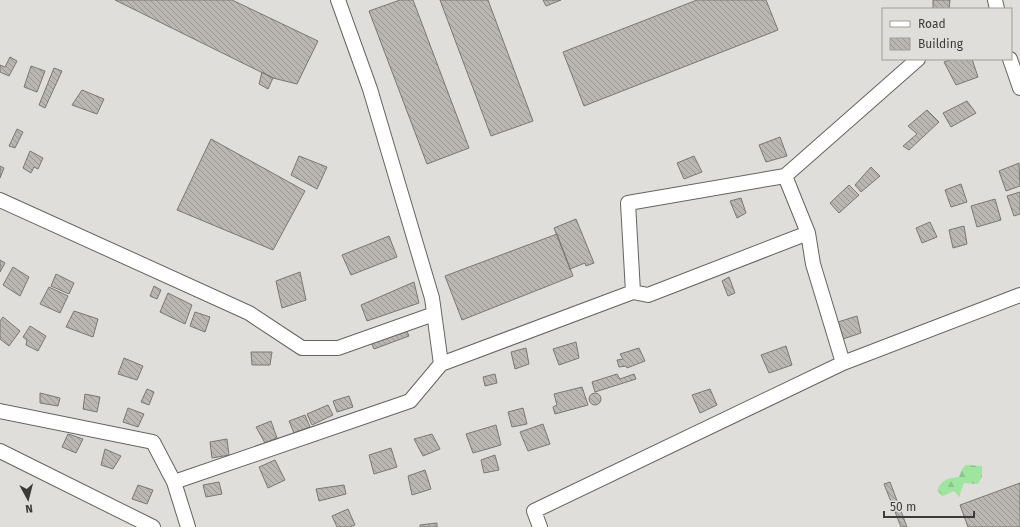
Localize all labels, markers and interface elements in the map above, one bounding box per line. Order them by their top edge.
legend [882,8,1012,60]
text: Road [918,17,946,31]
text: Building [918,37,964,51]
north arrow [8,479,48,519]
scale bar [884,493,974,519]
text: 50 m [890,500,916,514]
text: N [25,502,34,515]

